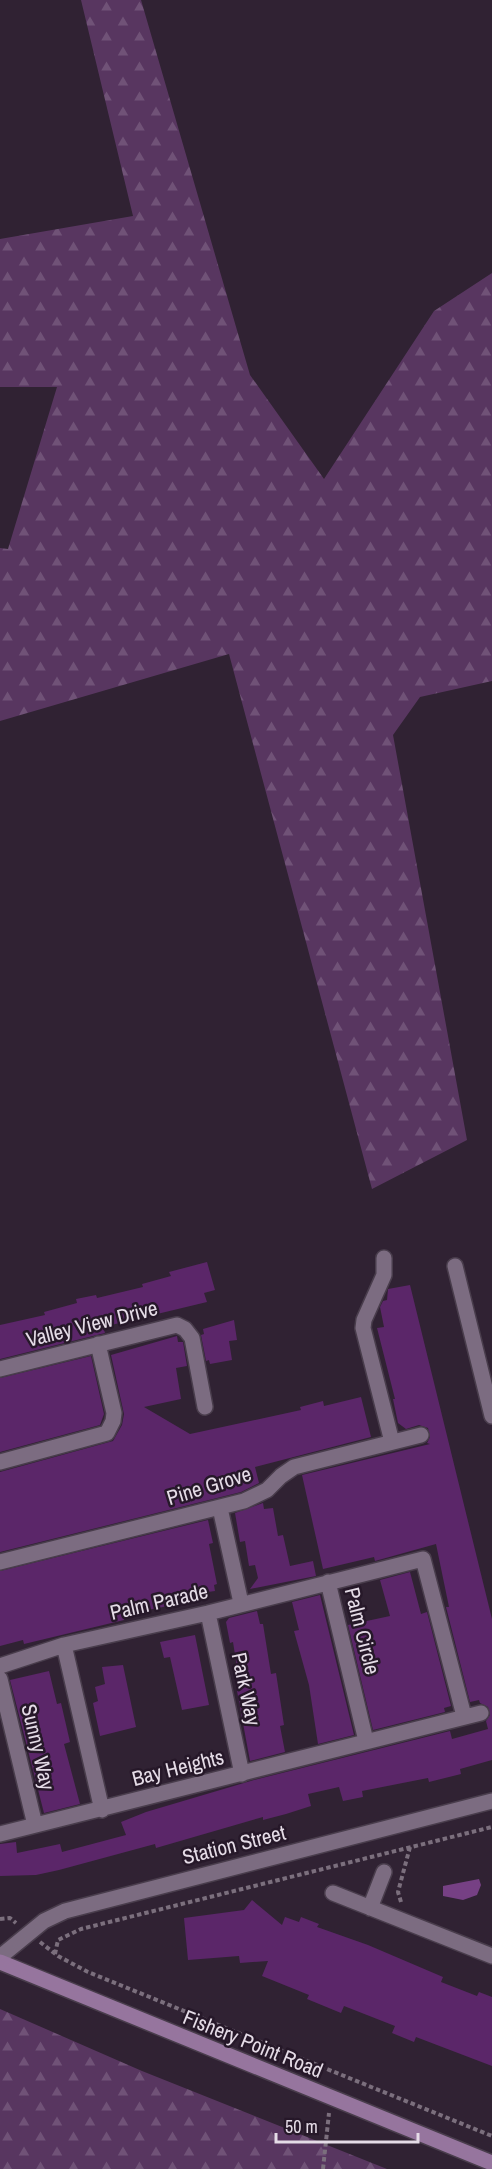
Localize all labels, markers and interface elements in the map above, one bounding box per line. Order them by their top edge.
street label: Valley View Drive [23,1293,161,1354]
street label: Pine Grove [163,1459,255,1512]
street label: Palm Parade [107,1576,211,1627]
street label: Palm Circle [338,1584,387,1678]
street label: Park Way [225,1650,268,1728]
street label: Sunny Way [15,1701,63,1793]
street label: Bay Heights [129,1742,227,1793]
street label: Station Street [179,1818,289,1871]
street label: Fishery Point Road [179,2002,327,2085]
scale bar [276,2106,418,2144]
text: 50 m [285,2114,318,2139]

